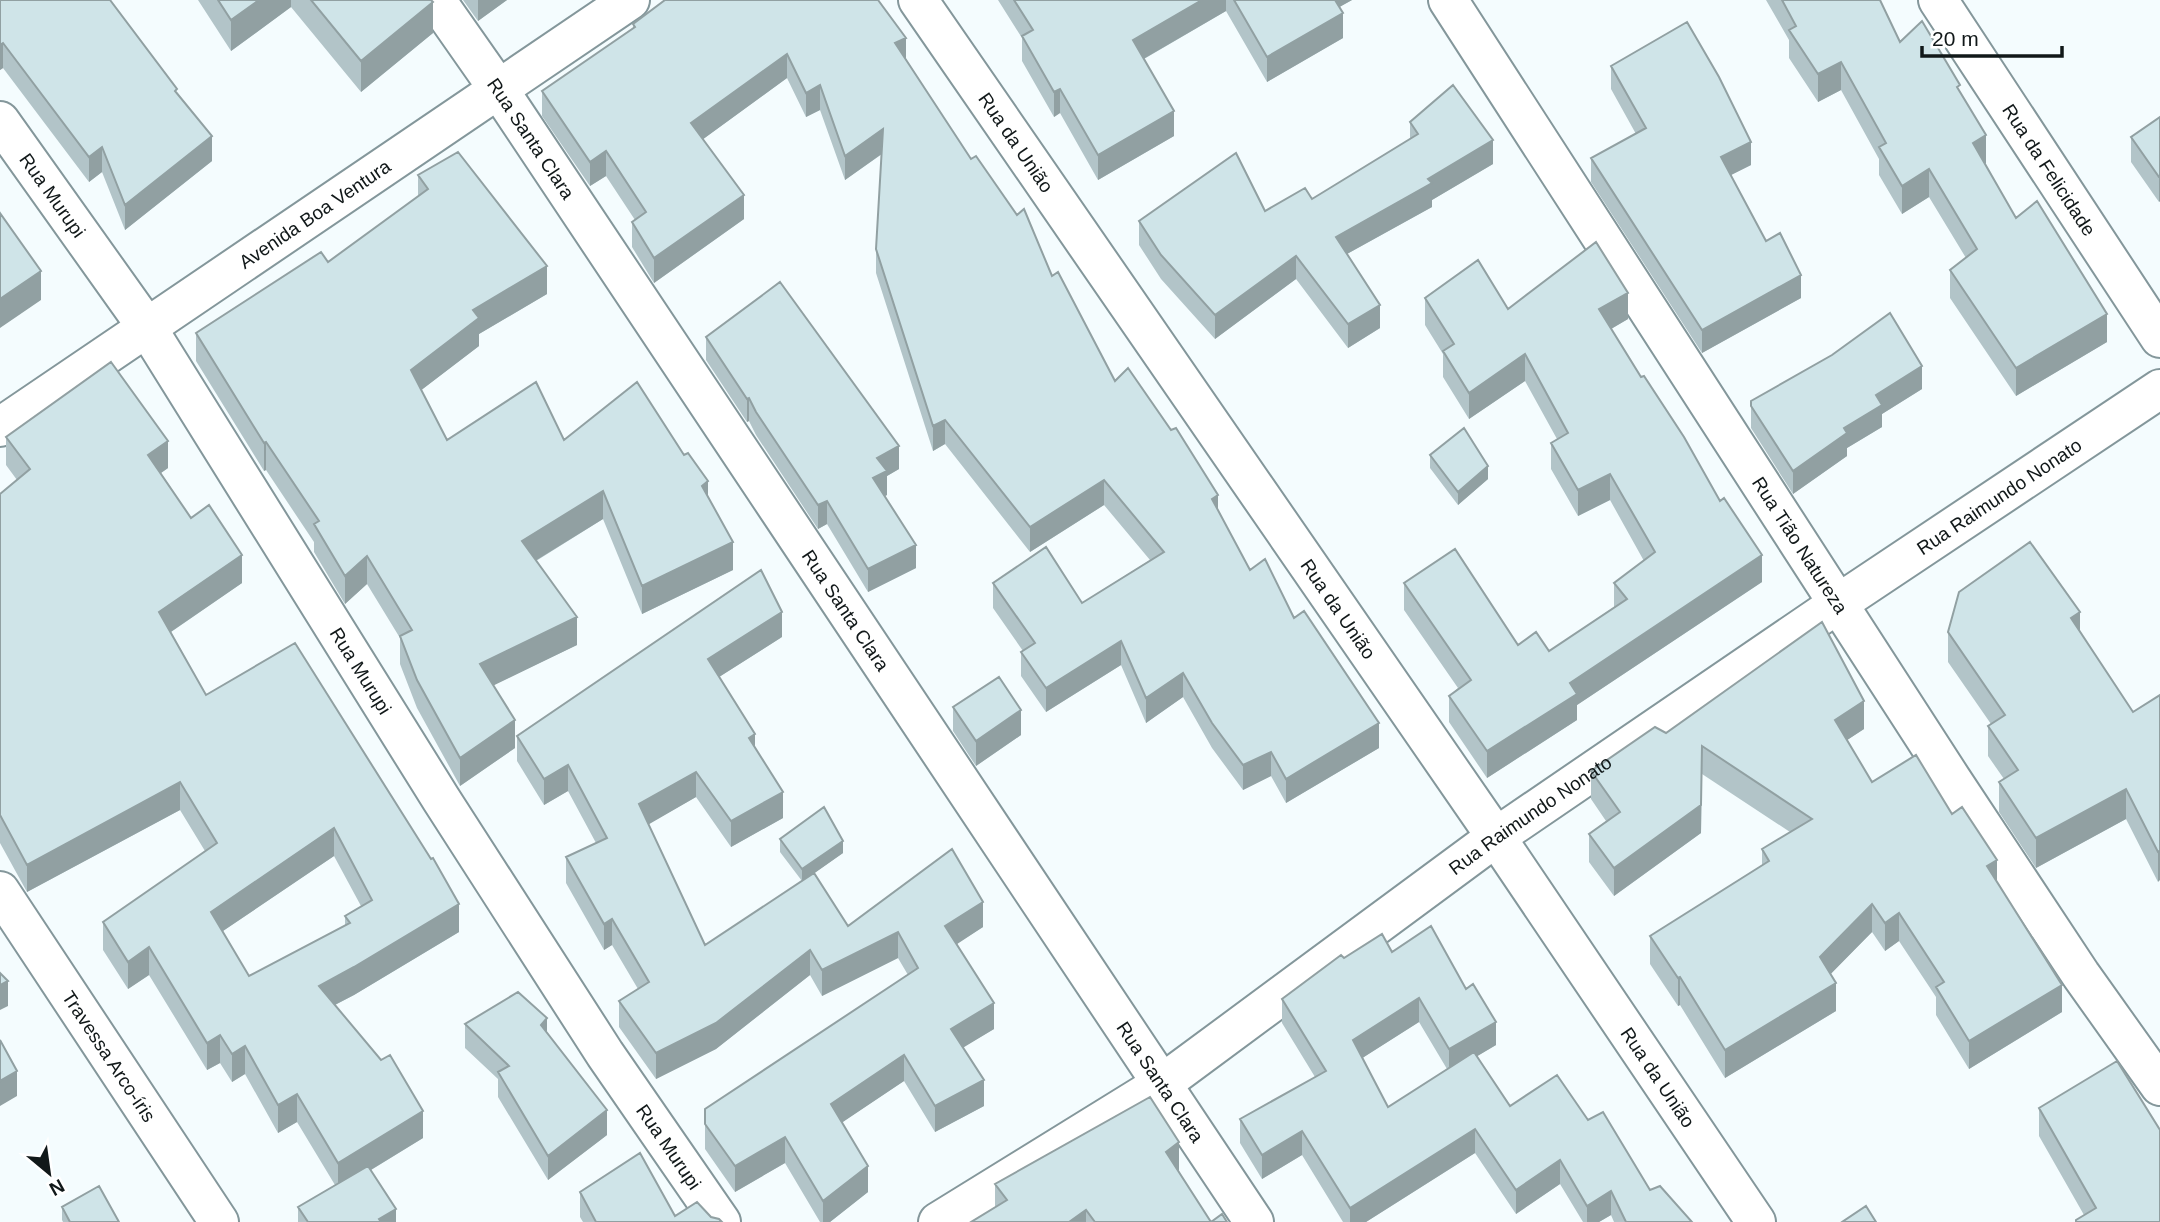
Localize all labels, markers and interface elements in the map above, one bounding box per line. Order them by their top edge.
scale bar [1922,14,2062,58]
text: 20 m [1932,27,1979,50]
street label: Rua Santa Clara [483,74,579,203]
street label: Rua da União [974,89,1058,196]
street label: Rua da Felicidade [1998,100,2100,240]
street label: Rua Murupi [15,149,89,242]
street label: Avenida Boa Ventura [235,155,395,273]
street label: Rua Raimundo Nonato [1913,434,2086,559]
street label: Rua Tião Natureza [1748,473,1852,618]
street label: Rua Santa Clara [798,546,893,675]
street label: Rua da União [1296,555,1380,663]
street label: Rua Murupi [326,624,396,718]
street label: Rua Raimundo Nonato [1445,751,1616,879]
street label: Travessa Arco-íris [58,987,160,1126]
street label: Rua Santa Clara [1112,1018,1208,1147]
street label: Rua da União [1617,1023,1699,1132]
street label: Rua Murupi [632,1101,705,1193]
north arrow [14,1138,84,1208]
text: N [46,1175,68,1200]

